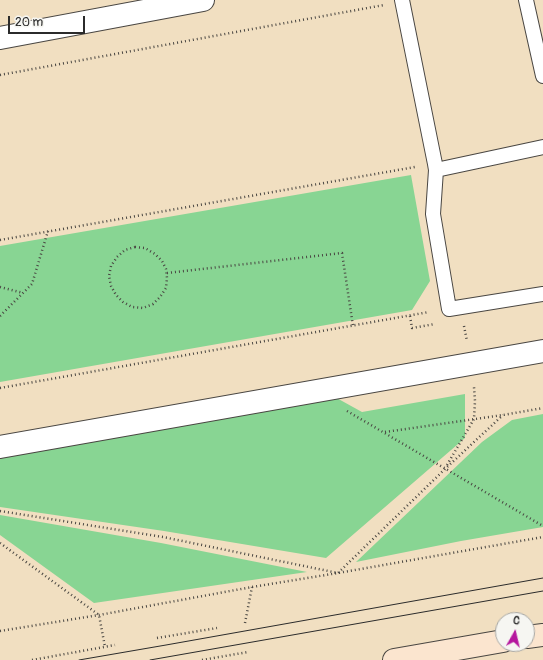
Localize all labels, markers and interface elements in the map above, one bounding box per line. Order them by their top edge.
scale bar [10,8,87,34]
text: 20 m [15,15,43,30]
north arrow [495,612,535,652]
text: С [512,614,521,628]

